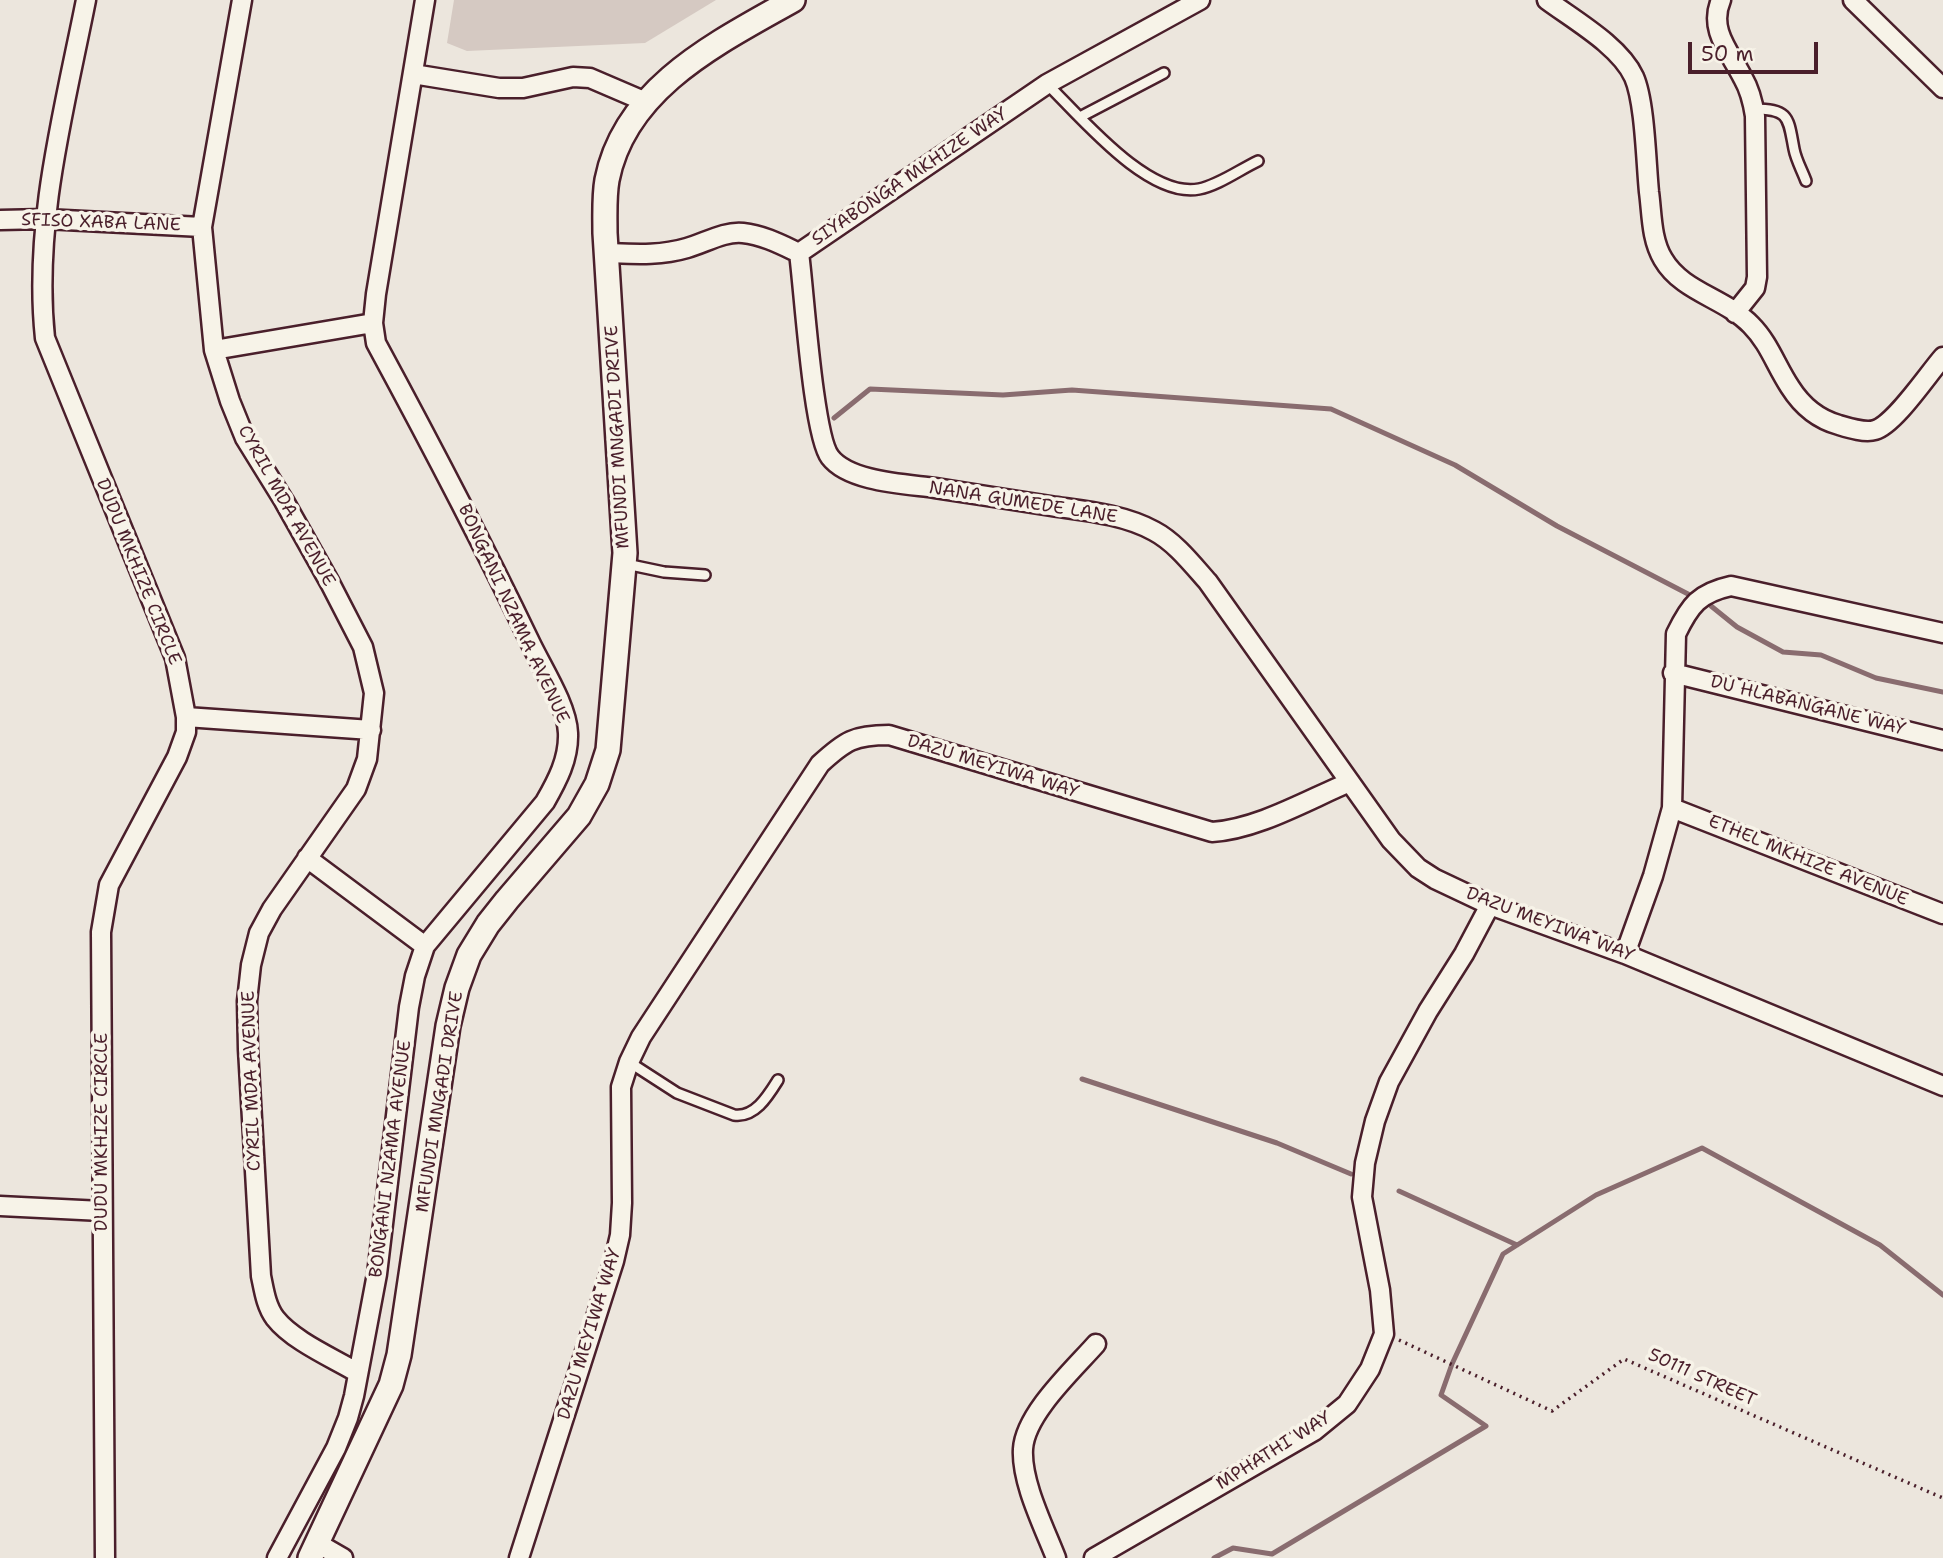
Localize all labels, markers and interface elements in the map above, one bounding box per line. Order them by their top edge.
scale bar [1691,28,1820,72]
text: 50 m [1701,40,1754,68]
street label: SIYABONGA MKHIZE WAY [808,103,1012,251]
street label: SFISO XABA LANE [21,209,181,237]
street label: MFUNDI MNGADI DRIVE [601,325,635,549]
street label: CYRIL MDA AVENUE [233,422,339,590]
street label: DUDU MKHIZE CIRCLE [91,476,185,668]
street label: NANA GUMEDE LANE [927,477,1119,529]
street label: BONGANI NZAMA AVENUE [453,501,573,727]
street label: DU HLABANGANE WAY [1708,671,1908,741]
street label: DAZU MEYIWA WAY [905,731,1081,803]
street label: ETHEL MKHIZE AVENUE [1705,811,1911,911]
street label: DAZU MEYIWA WAY [1463,883,1637,967]
street label: CYRIL MDA AVENUE [238,990,266,1172]
street label: MFUNDI MNGADI DRIVE [412,990,468,1214]
street label: DUDU MKHIZE CIRCLE [91,1033,113,1231]
street label: BONGANI NZAMA AVENUE [366,1039,416,1279]
street label: DAZU MEYIWA WAY [554,1246,626,1422]
street label: 50111 STREET [1644,1344,1760,1412]
street label: MPHATHI WAY [1213,1407,1335,1495]

